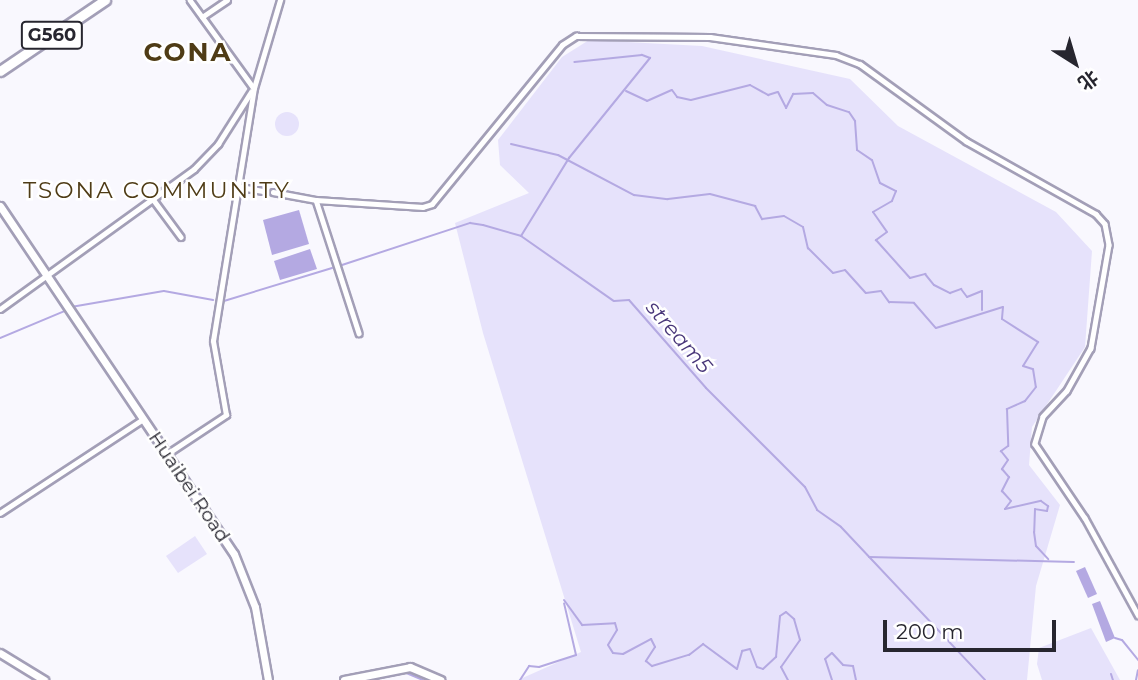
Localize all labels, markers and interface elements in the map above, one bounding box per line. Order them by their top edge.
road number: G560 [20,20,84,50]
north arrow [1040,28,1110,98]
district label: CONA [144,37,232,69]
text: 北 [1073,65,1102,95]
district label: TSONA COMMUNITY [25,176,289,204]
water label: stream5 [641,296,717,378]
street label: Huaibei Road [144,427,234,547]
scale bar [886,606,1059,650]
text: 200 m [896,619,963,644]

